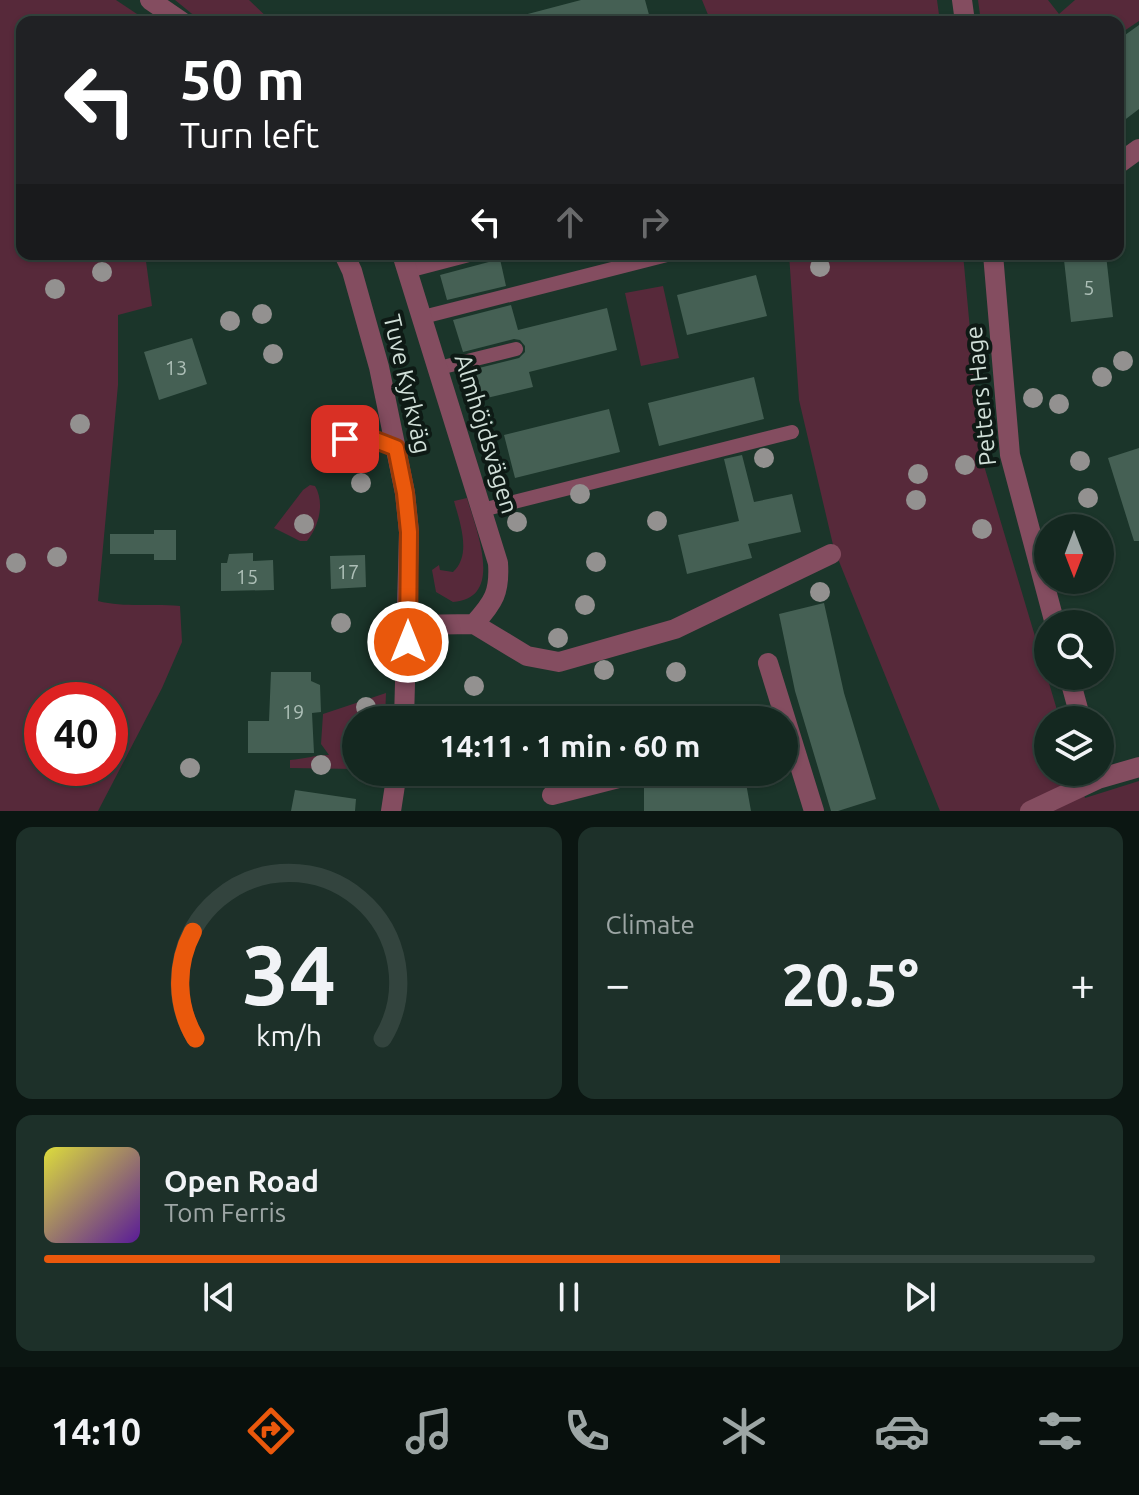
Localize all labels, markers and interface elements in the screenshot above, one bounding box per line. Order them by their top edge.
icon: left [48,48,152,152]
text: 50 m [180,48,305,111]
text: Turn left [180,114,319,155]
icon: left [464,200,508,244]
icon: ahead [548,200,592,244]
icon: right [632,200,676,244]
house number: 5 [1083,276,1095,299]
street label: Tuve Kyrkväg [378,312,437,456]
street label: Petters Hage [960,325,1001,467]
street label: Almhöjdsvägen [449,351,524,517]
house number: 13 [165,356,187,379]
pin [311,405,379,473]
icon: arrive [323,417,367,461]
north arrow [1034,514,1114,594]
map controls [1034,514,1114,786]
house number: 17 [337,560,359,583]
house number: 15 [236,565,258,588]
position arrow [366,600,450,684]
button: search [1034,610,1114,690]
speed limit sign: 40 [24,682,128,786]
house number: 19 [282,700,304,723]
button: layers [1034,706,1114,786]
text: 14:11 · 1 min · 60 m [440,729,700,763]
text: Climate [606,910,695,939]
text: 34 [242,927,336,1021]
text: 20.5° [782,950,919,1017]
text: − [606,959,630,1008]
text: + [1070,959,1095,1008]
text: km/h [256,1019,322,1051]
text: Open Road [164,1164,319,1198]
text: Tom Ferris [164,1198,286,1227]
icon: previous [197,1275,241,1319]
icon: pause [547,1275,591,1319]
icon: next [898,1275,942,1319]
icon: directions [243,1403,299,1459]
icon: music [401,1403,457,1459]
icon: phone [559,1403,615,1459]
icon: climate [716,1403,772,1459]
icon: car [874,1403,930,1459]
icon: filters [1032,1403,1088,1459]
text: 14:10 [51,1411,141,1452]

